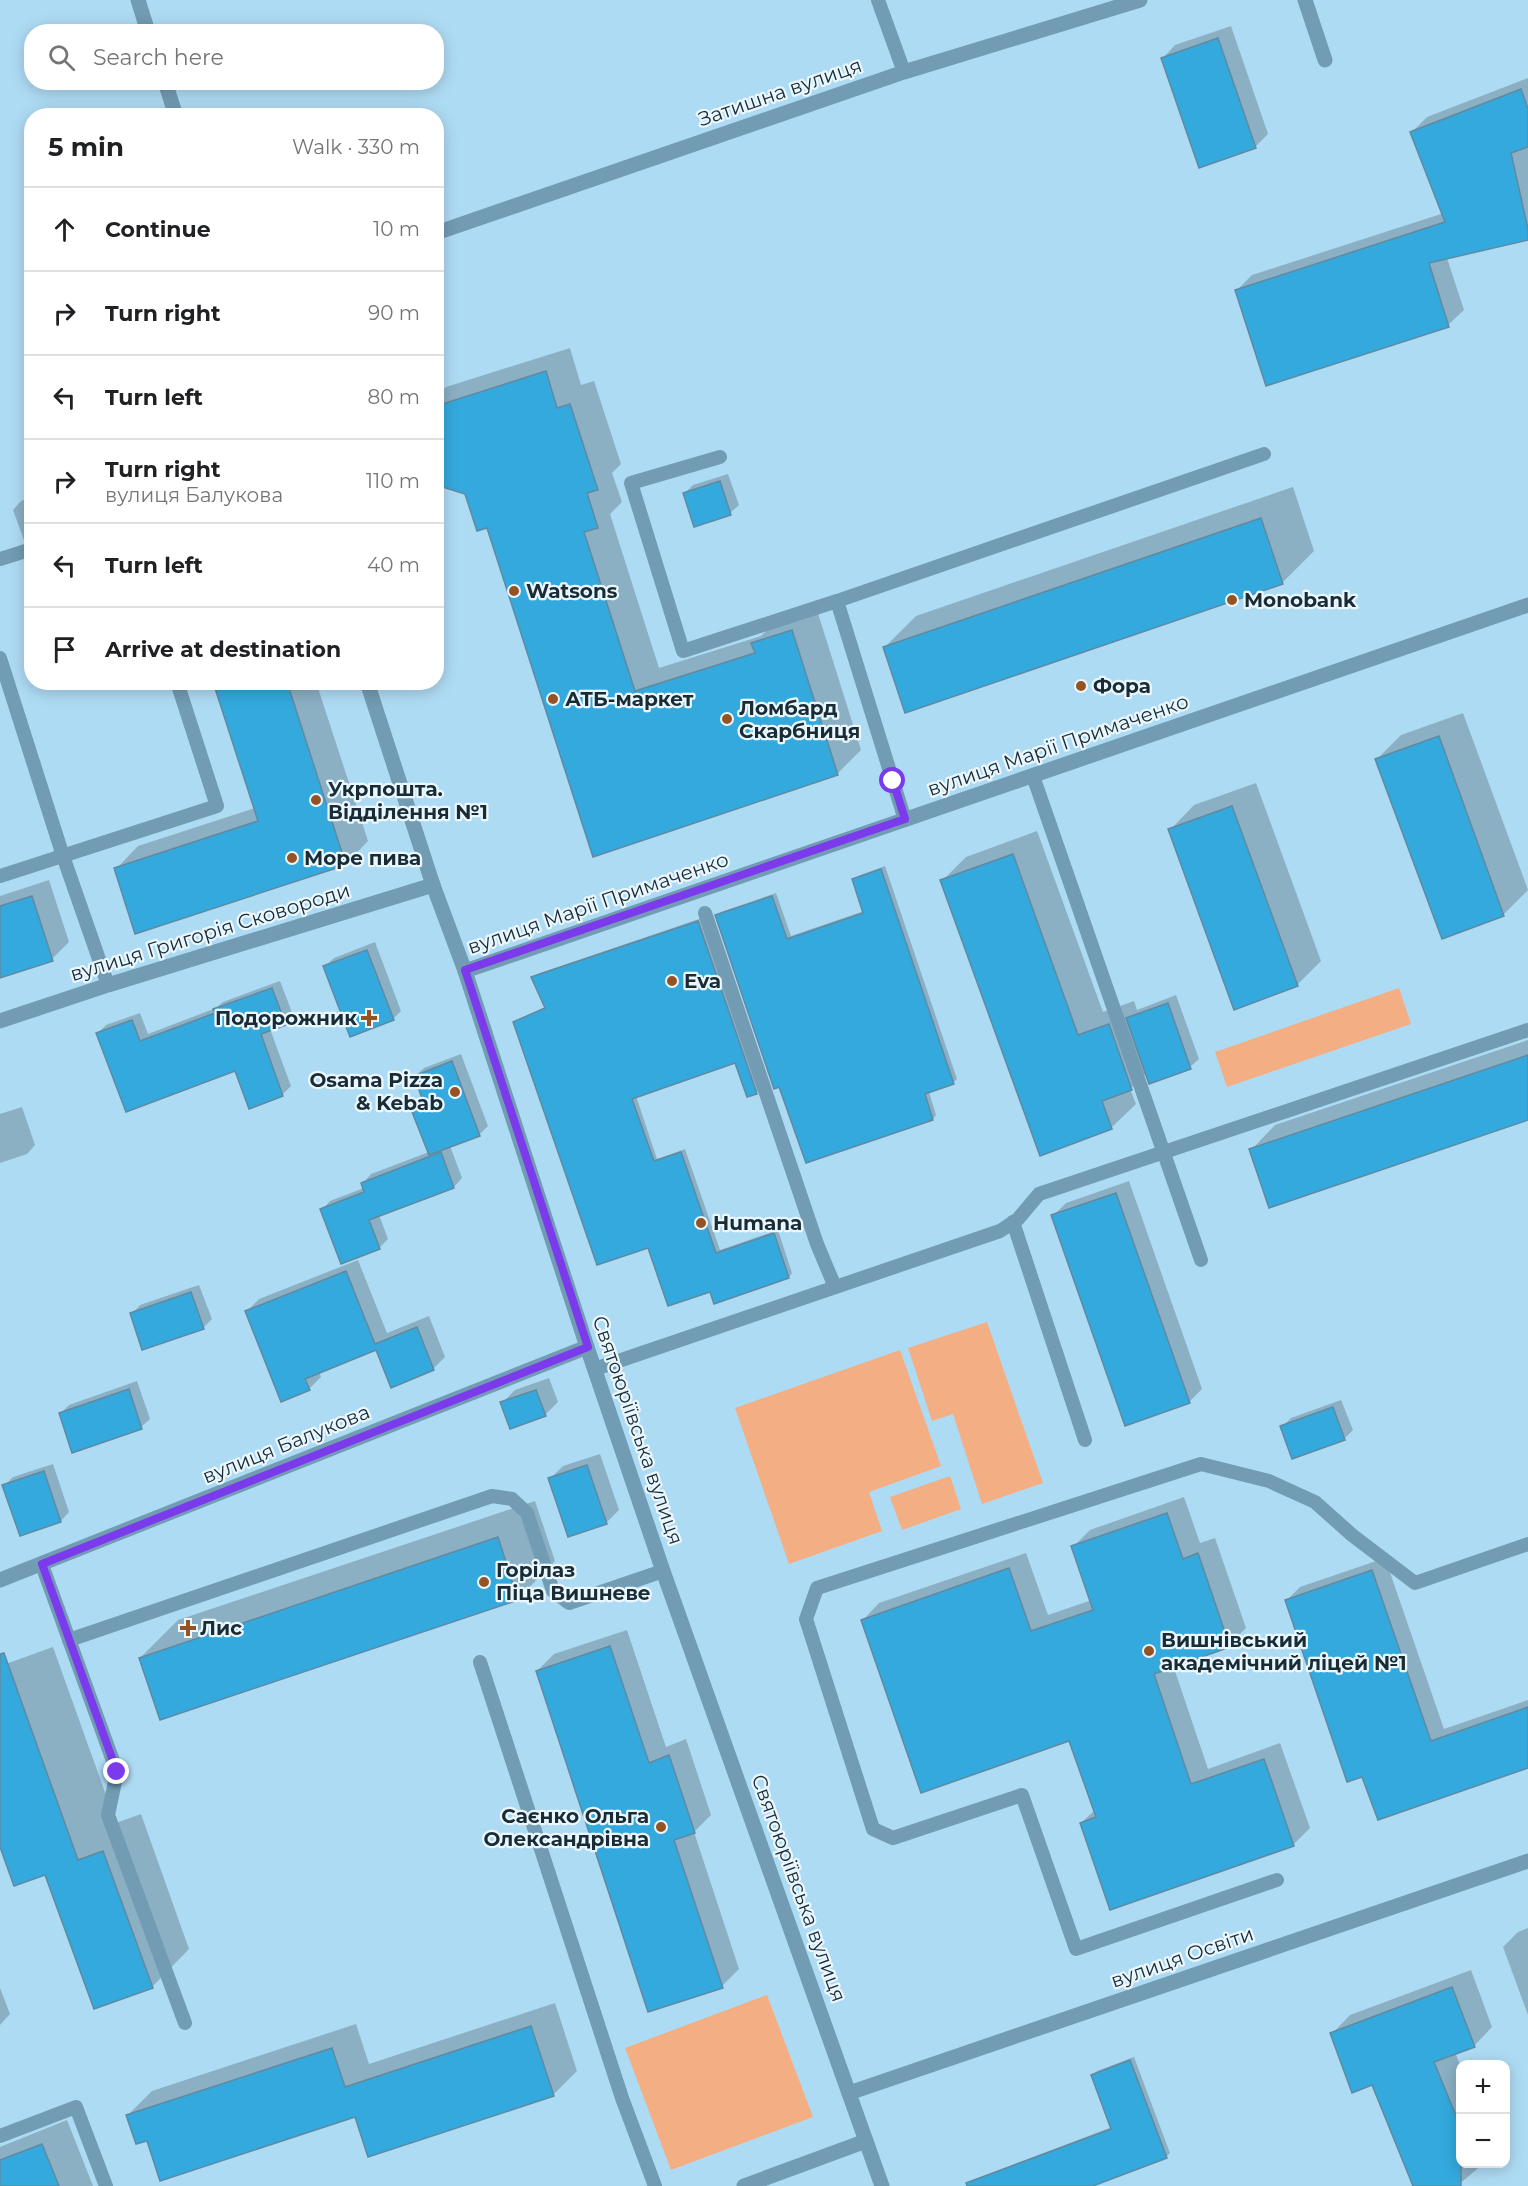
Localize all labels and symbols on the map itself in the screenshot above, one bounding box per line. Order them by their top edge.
street label: Затишна вулиця [695,53,865,131]
place label: Watsons [526,579,618,603]
marker: Watsons [507,584,521,598]
place label: Monobank [1244,588,1357,612]
marker: Monobank [1225,593,1239,607]
place label: Фора [1093,674,1151,698]
marker: Фора [1074,679,1088,693]
place label: АТБ-маркет [565,687,694,711]
street label: вулиця Марії Примаченко [924,689,1192,801]
marker: АТБ-маркет [546,692,560,706]
place label: Ломбард Скарбниця [739,696,860,743]
marker: Ломбард Скарбниця [720,712,734,726]
route start [879,767,905,793]
place label: Укрпошта. Відділення №1 [328,777,488,824]
marker: Укрпошта. Відділення №1 [309,793,323,807]
place label: Море пива [304,846,421,870]
street label: вулиця Марії Примаченко [464,847,732,959]
marker: Море пива [285,851,299,865]
street label: вулиця Григорія Сковороди [67,878,353,986]
place label: Eva [684,969,721,993]
marker: Eva [665,974,679,988]
place label: Подорожник [215,1006,357,1030]
marker: Подорожник [362,1011,376,1025]
place label: Osama Pizza & Kebab [309,1068,443,1115]
marker: Osama Pizza & Kebab [448,1085,462,1099]
place label: Humana [713,1211,802,1235]
marker: Humana [694,1216,708,1230]
street label: Святоюріївська вулиця [588,1313,688,1547]
street label: вулиця Балукова [199,1400,373,1488]
place label: Горілаз Піца Вишневе [496,1558,651,1605]
marker: Горілаз Піца Вишневе [477,1575,491,1589]
place label: Лис [200,1616,242,1640]
marker: Лис [181,1621,195,1635]
place label: Вишнівський академічний ліцей №1 [1161,1628,1407,1675]
marker: Вишнівський академічний ліцей №1 [1142,1644,1156,1658]
route end [103,1758,129,1784]
street label: Святоюріївська вулиця [747,1771,851,2005]
place label: Саєнко Ольга Олександрівна [484,1804,649,1851]
marker: Саєнко Ольга Олександрівна [654,1820,668,1834]
street label: вулиця Освіти [1107,1921,1257,1993]

